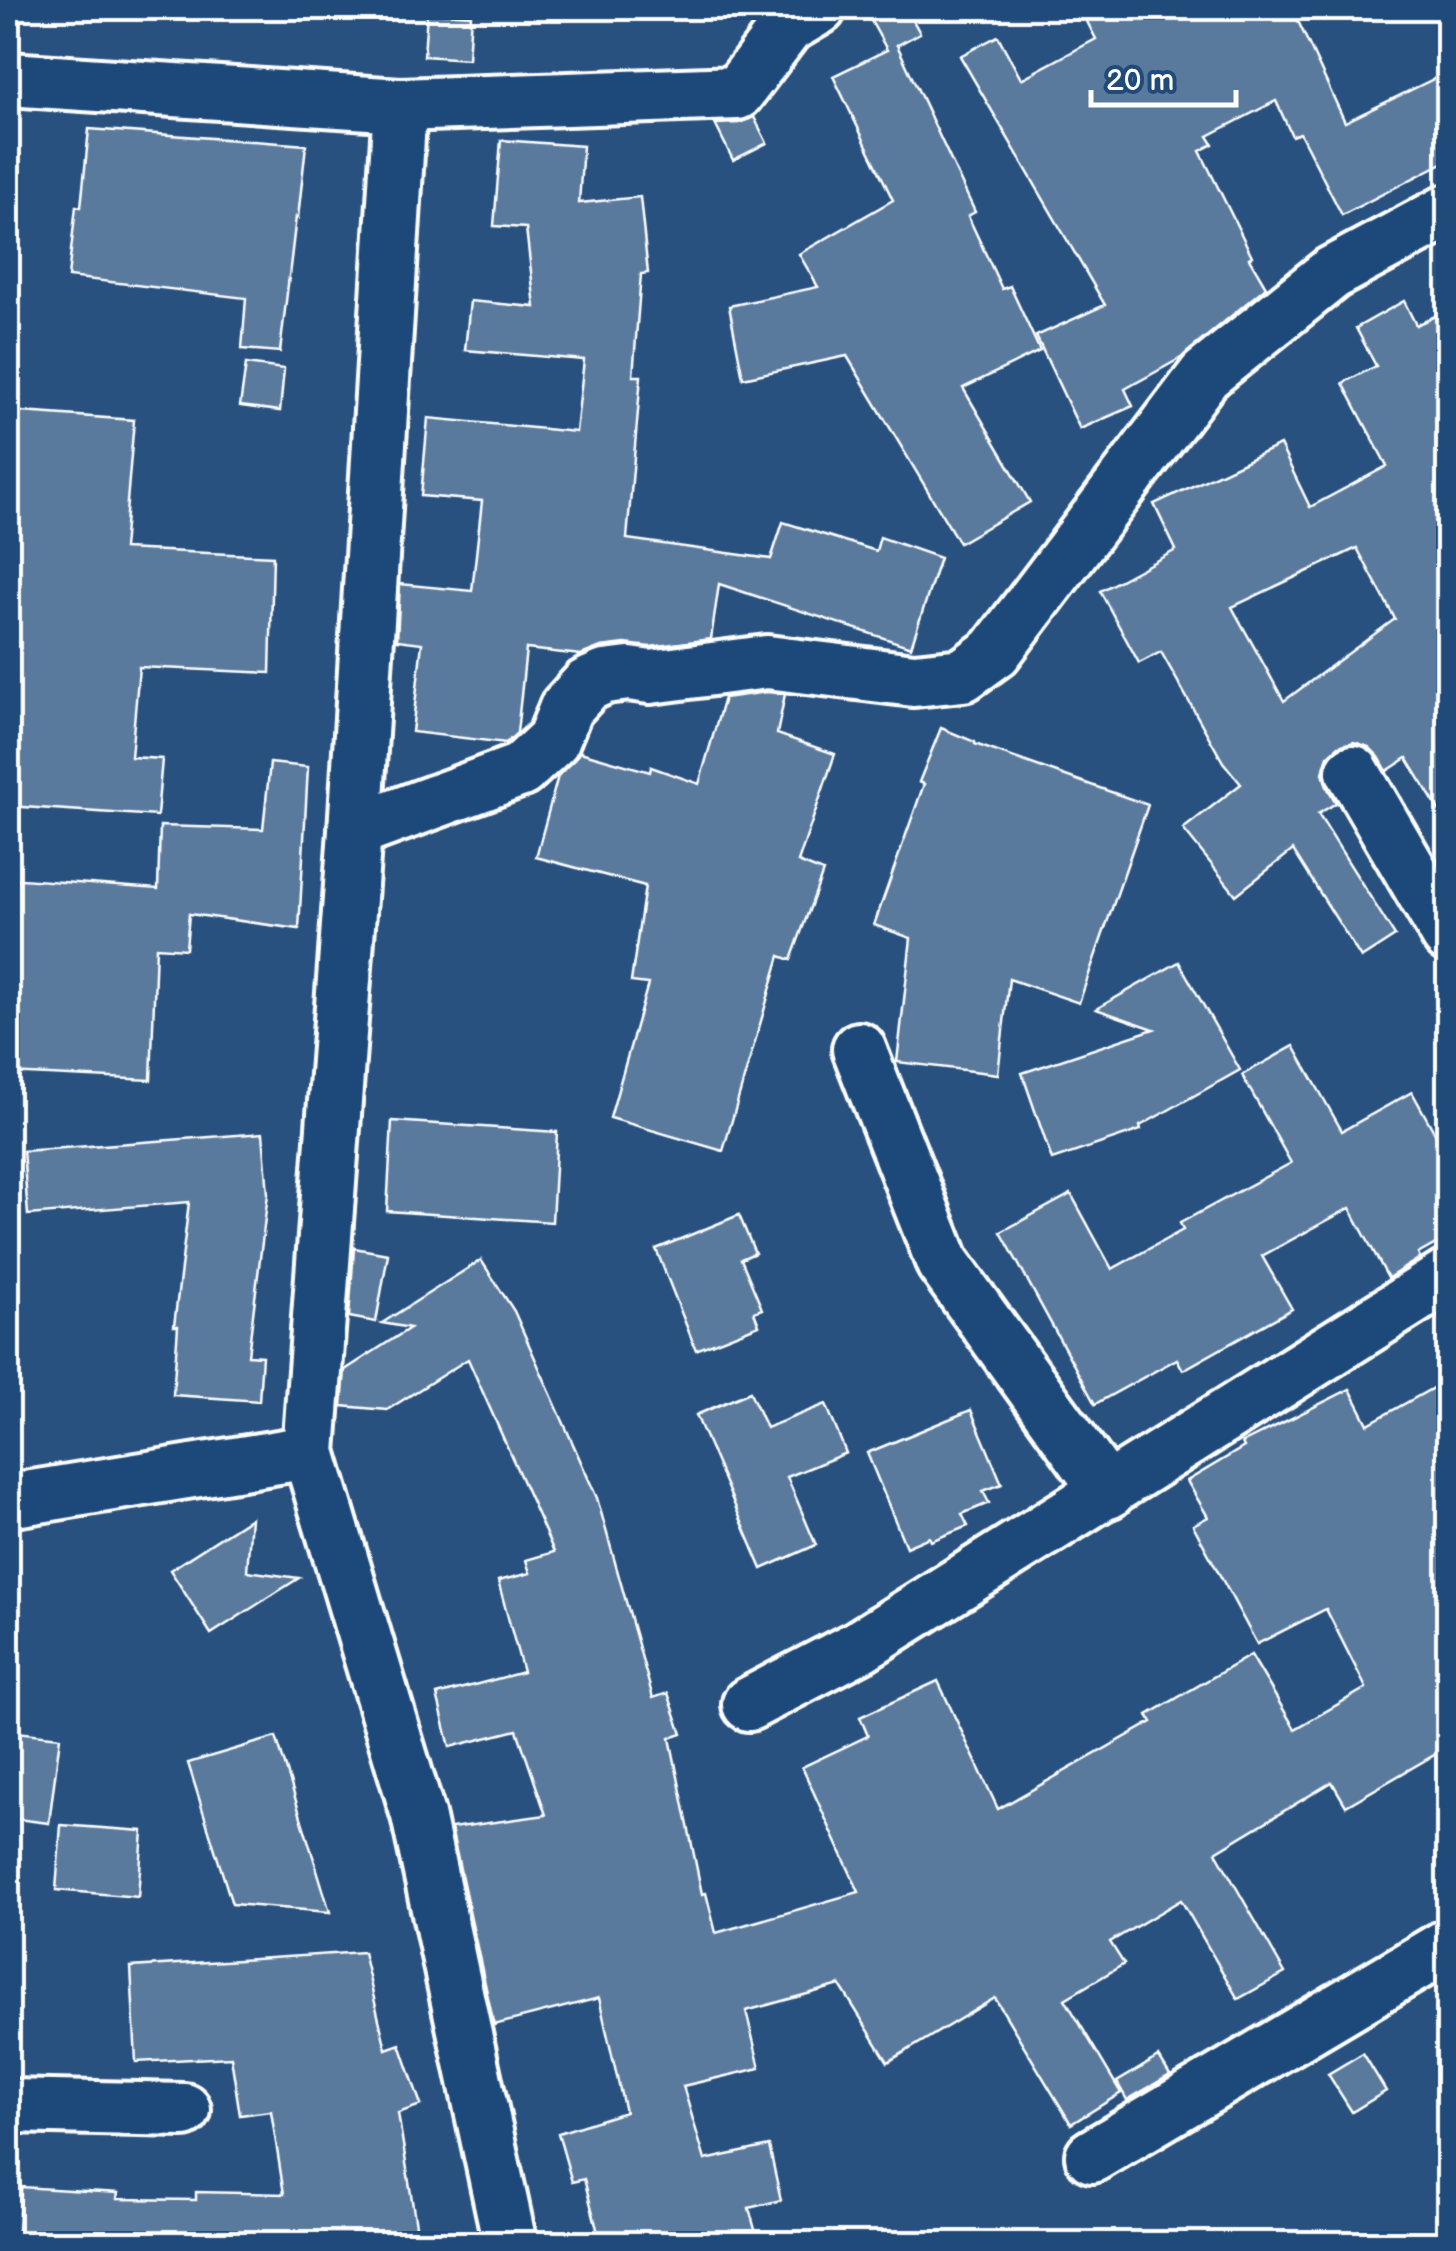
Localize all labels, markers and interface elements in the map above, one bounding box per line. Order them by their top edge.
scale bar [1091,45,1236,107]
text: 20 m [1106,63,1174,99]

